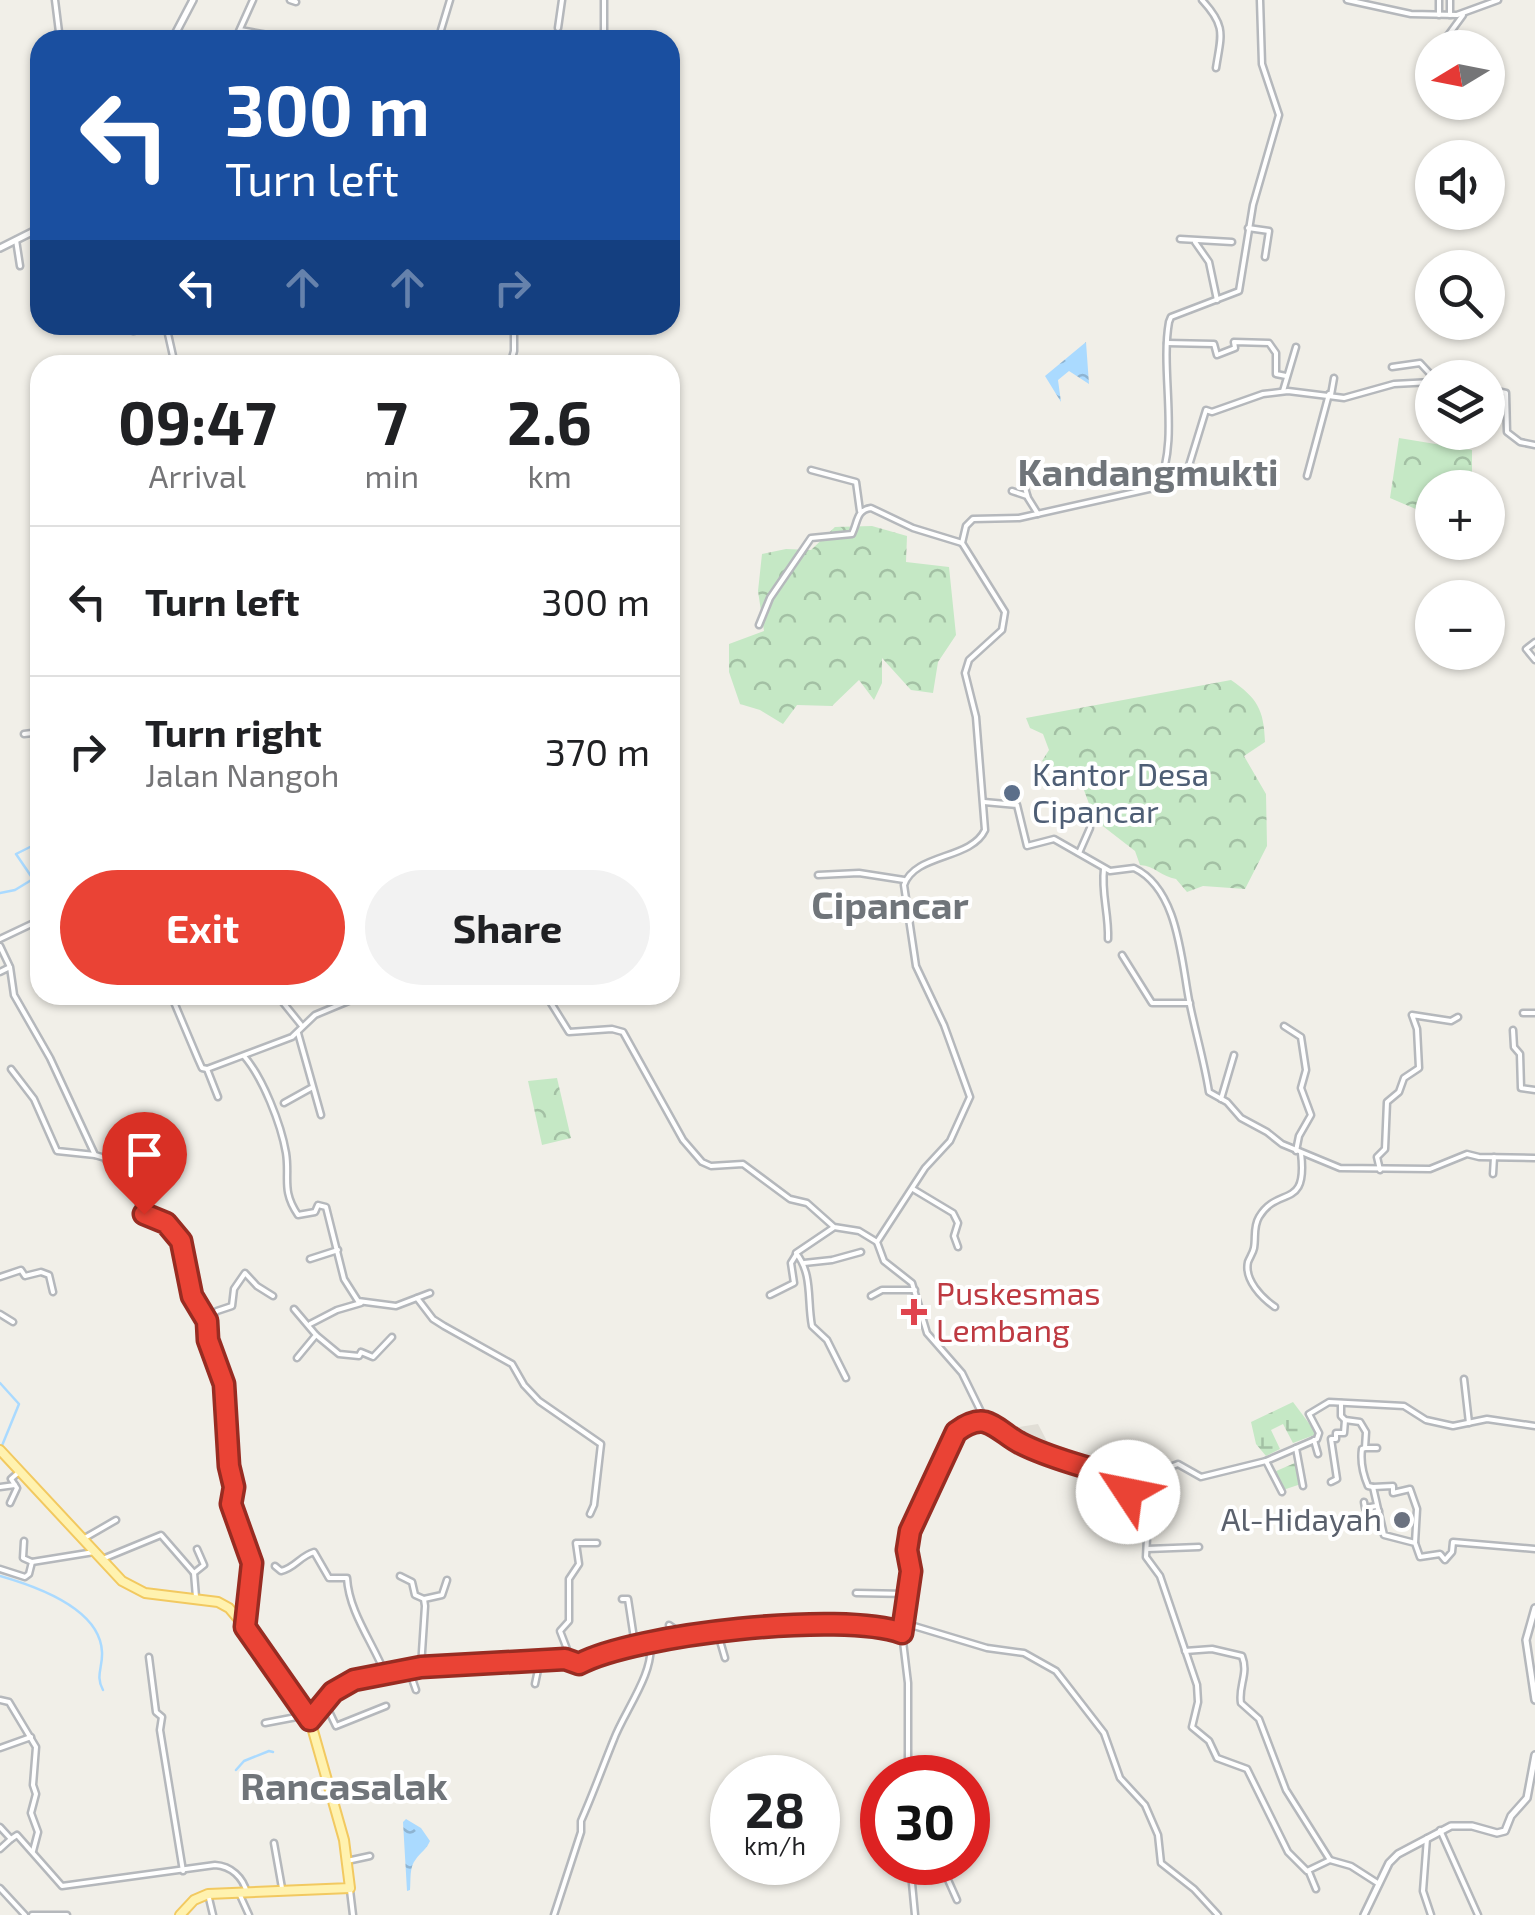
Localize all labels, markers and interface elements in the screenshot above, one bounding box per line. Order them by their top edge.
north arrow [1415,30,1505,120]
map controls [1415,30,1505,670]
text: 300 m [225,66,430,150]
icon: left [60,70,190,200]
button: sound [1415,140,1505,230]
text: Turn left [225,151,399,205]
button: search [1415,250,1505,340]
icon: left [170,260,225,315]
icon: ahead [275,260,330,315]
icon: ahead [380,260,435,315]
icon: right [485,260,540,315]
button: layers [1415,360,1505,450]
text: 09:47 [118,385,277,457]
text: 7 [376,385,408,457]
text: 2.6 [507,385,592,457]
district label: Kandangmukti [1017,448,1279,494]
text: Arrival [149,456,246,494]
text: min [365,456,419,494]
text: km [527,456,572,494]
button: + [1415,470,1505,560]
icon: left [60,574,115,629]
text: Turn left [145,578,300,624]
text: 300 m [541,578,650,624]
button: − [1415,580,1505,670]
text: Turn right [145,709,322,755]
icon: right [60,724,115,779]
text: 370 m [545,728,650,774]
place label: Kantor Desa Cipancar [1032,754,1209,829]
text: Jalan Nangoh [145,755,339,793]
marker: Kantor Desa Cipancar [1001,782,1023,804]
button: Exit [60,870,345,985]
button: Share [365,870,650,985]
district label: Cipancar [811,881,969,927]
pin [102,1112,187,1215]
icon: arrive [117,1127,172,1182]
place label: Puskesmas Lembang [936,1273,1100,1348]
marker: Puskesmas Lembang [901,1299,927,1325]
position arrow [1076,1440,1180,1544]
place label: Al-Hidayah [1221,1499,1382,1537]
marker: Al-Hidayah [1391,1509,1413,1531]
speed limit sign: 30 [860,1755,990,1885]
district label: Rancasalak [240,1762,448,1808]
text: 28 [745,1778,805,1838]
text: km/h [744,1830,806,1860]

